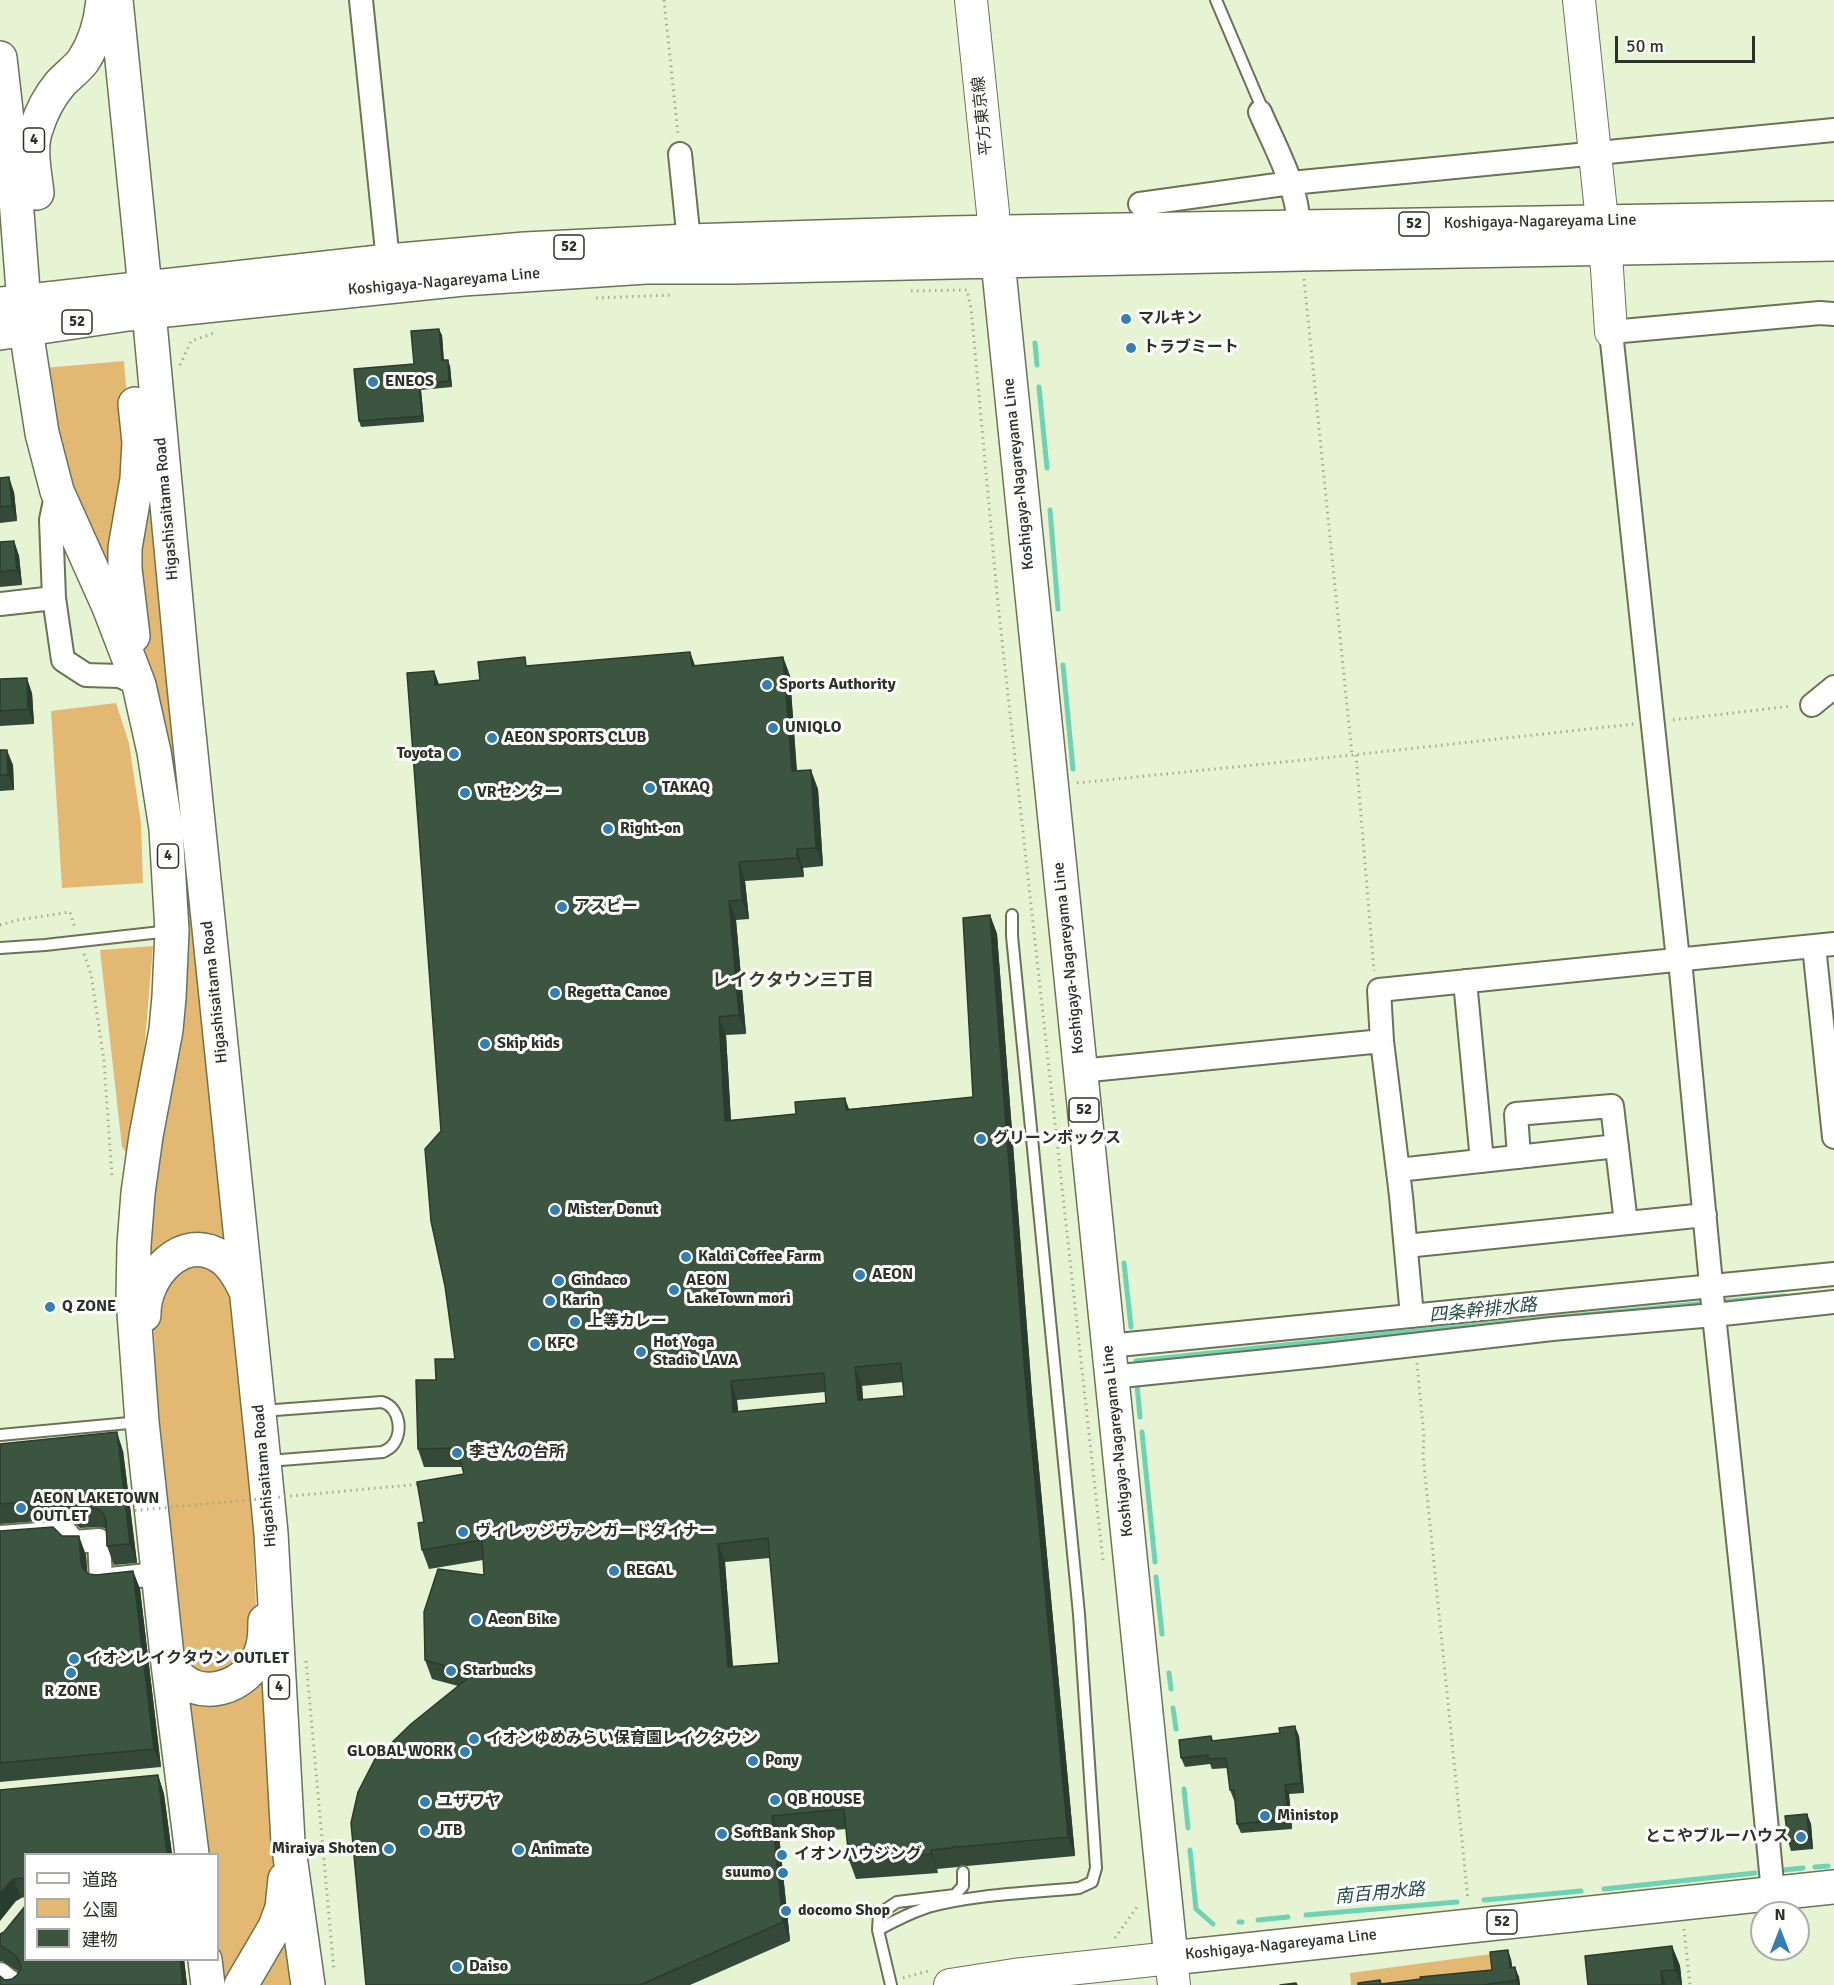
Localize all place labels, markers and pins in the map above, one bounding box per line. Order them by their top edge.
place label: マルキン [1138,309,1202,329]
marker: マルキン [1119,312,1133,326]
place label: トラブミート [1143,338,1239,358]
marker: トラブミート [1124,341,1138,355]
place label: ENEOS [385,372,434,392]
marker: ENEOS [366,375,380,389]
place label: Sports Authority [779,675,896,695]
marker: Sports Authority [760,678,774,692]
place label: UNIQLO [785,718,841,738]
marker: UNIQLO [766,721,780,735]
place label: AEON SPORTS CLUB [504,728,646,748]
marker: AEON SPORTS CLUB [485,731,499,745]
place label: Toyota [397,744,442,764]
marker: Toyota [447,747,461,761]
place label: TAKAQ [662,778,710,798]
marker: TAKAQ [643,781,657,795]
place label: VRセンター [477,783,561,803]
marker: VRセンター [458,786,472,800]
place label: Right-on [620,819,681,839]
marker: Right-on [601,822,615,836]
place label: アスビー [574,897,638,917]
marker: アスビー [555,900,569,914]
place label: Regetta Canoe [567,983,668,1003]
marker: Regetta Canoe [548,986,562,1000]
place label: Skip kids [497,1034,560,1054]
marker: Skip kids [478,1037,492,1051]
place label: グリーンボックス [993,1129,1121,1149]
marker: グリーンボックス [974,1132,988,1146]
place label: Mister Donut [567,1200,658,1220]
marker: Mister Donut [548,1203,562,1217]
place label: Kaldi Coffee Farm [698,1247,821,1267]
marker: Kaldi Coffee Farm [679,1250,693,1264]
place label: AEON [872,1265,913,1285]
marker: AEON [853,1268,867,1282]
place label: Gindaco [571,1271,628,1291]
place label: AEON LakeTown mori [686,1271,791,1309]
marker: Gindaco [552,1274,566,1288]
marker: AEON LakeTown mori [667,1283,681,1297]
place label: Karin [562,1291,600,1311]
marker: Karin [543,1294,557,1308]
place label: Q ZONE [62,1297,116,1317]
marker: Q ZONE [43,1300,57,1314]
place label: 上等カレー [587,1312,667,1332]
marker: 上等カレー [568,1315,582,1329]
place label: Hot Yoga Stadio LAVA [653,1333,738,1371]
place label: KFC [547,1334,575,1354]
marker: KFC [528,1337,542,1351]
marker: Hot Yoga Stadio LAVA [634,1345,648,1359]
place label: 李さんの台所 [469,1443,565,1463]
marker: 李さんの台所 [450,1446,464,1460]
place label: AEON LAKETOWN OUTLET [33,1489,159,1527]
marker: AEON LAKETOWN OUTLET [14,1501,28,1515]
place label: ヴィレッジヴァンガードダイナー [475,1522,715,1542]
marker: ヴィレッジヴァンガードダイナー [456,1525,470,1539]
place label: REGAL [626,1561,674,1581]
marker: REGAL [607,1564,621,1578]
place label: Aeon Bike [488,1610,557,1630]
marker: Aeon Bike [469,1613,483,1627]
place label: イオンレイクタウン OUTLET [86,1649,289,1669]
marker: イオンレイクタウン OUTLET [67,1652,81,1666]
place label: Starbucks [463,1661,533,1681]
marker: Starbucks [444,1664,458,1678]
marker: R ZONE [64,1666,78,1680]
place label: R ZONE [44,1682,98,1702]
place label: イオンゆめみらい保育園レイクタウン [486,1729,758,1749]
marker: イオンゆめみらい保育園レイクタウン [467,1732,481,1746]
place label: GLOBAL WORK [347,1742,453,1762]
marker: GLOBAL WORK [458,1745,472,1759]
place label: Pony [765,1751,799,1771]
marker: Pony [746,1754,760,1768]
place label: QB HOUSE [787,1790,862,1810]
place label: ユザワヤ [437,1792,501,1812]
marker: QB HOUSE [768,1793,782,1807]
marker: ユザワヤ [418,1795,432,1809]
place label: Ministop [1277,1806,1339,1826]
marker: Ministop [1258,1809,1272,1823]
place label: JTB [437,1821,463,1841]
marker: JTB [418,1824,432,1838]
place label: SoftBank Shop [734,1824,835,1844]
marker: SoftBank Shop [715,1827,729,1841]
place label: とこやブルーハウス [1645,1827,1789,1847]
marker: とこやブルーハウス [1794,1830,1808,1844]
place label: Miraiya Shoten [272,1839,377,1859]
place label: Animate [531,1840,590,1860]
marker: Miraiya Shoten [382,1842,396,1856]
marker: Animate [512,1843,526,1857]
place label: イオンハウジング [794,1845,922,1865]
marker: イオンハウジング [775,1848,789,1862]
place label: suumo [725,1863,771,1883]
marker: suumo [776,1866,790,1880]
place label: docomo Shop [798,1901,890,1921]
marker: docomo Shop [779,1904,793,1918]
place label: Daiso [469,1957,508,1977]
marker: Daiso [450,1960,464,1974]

